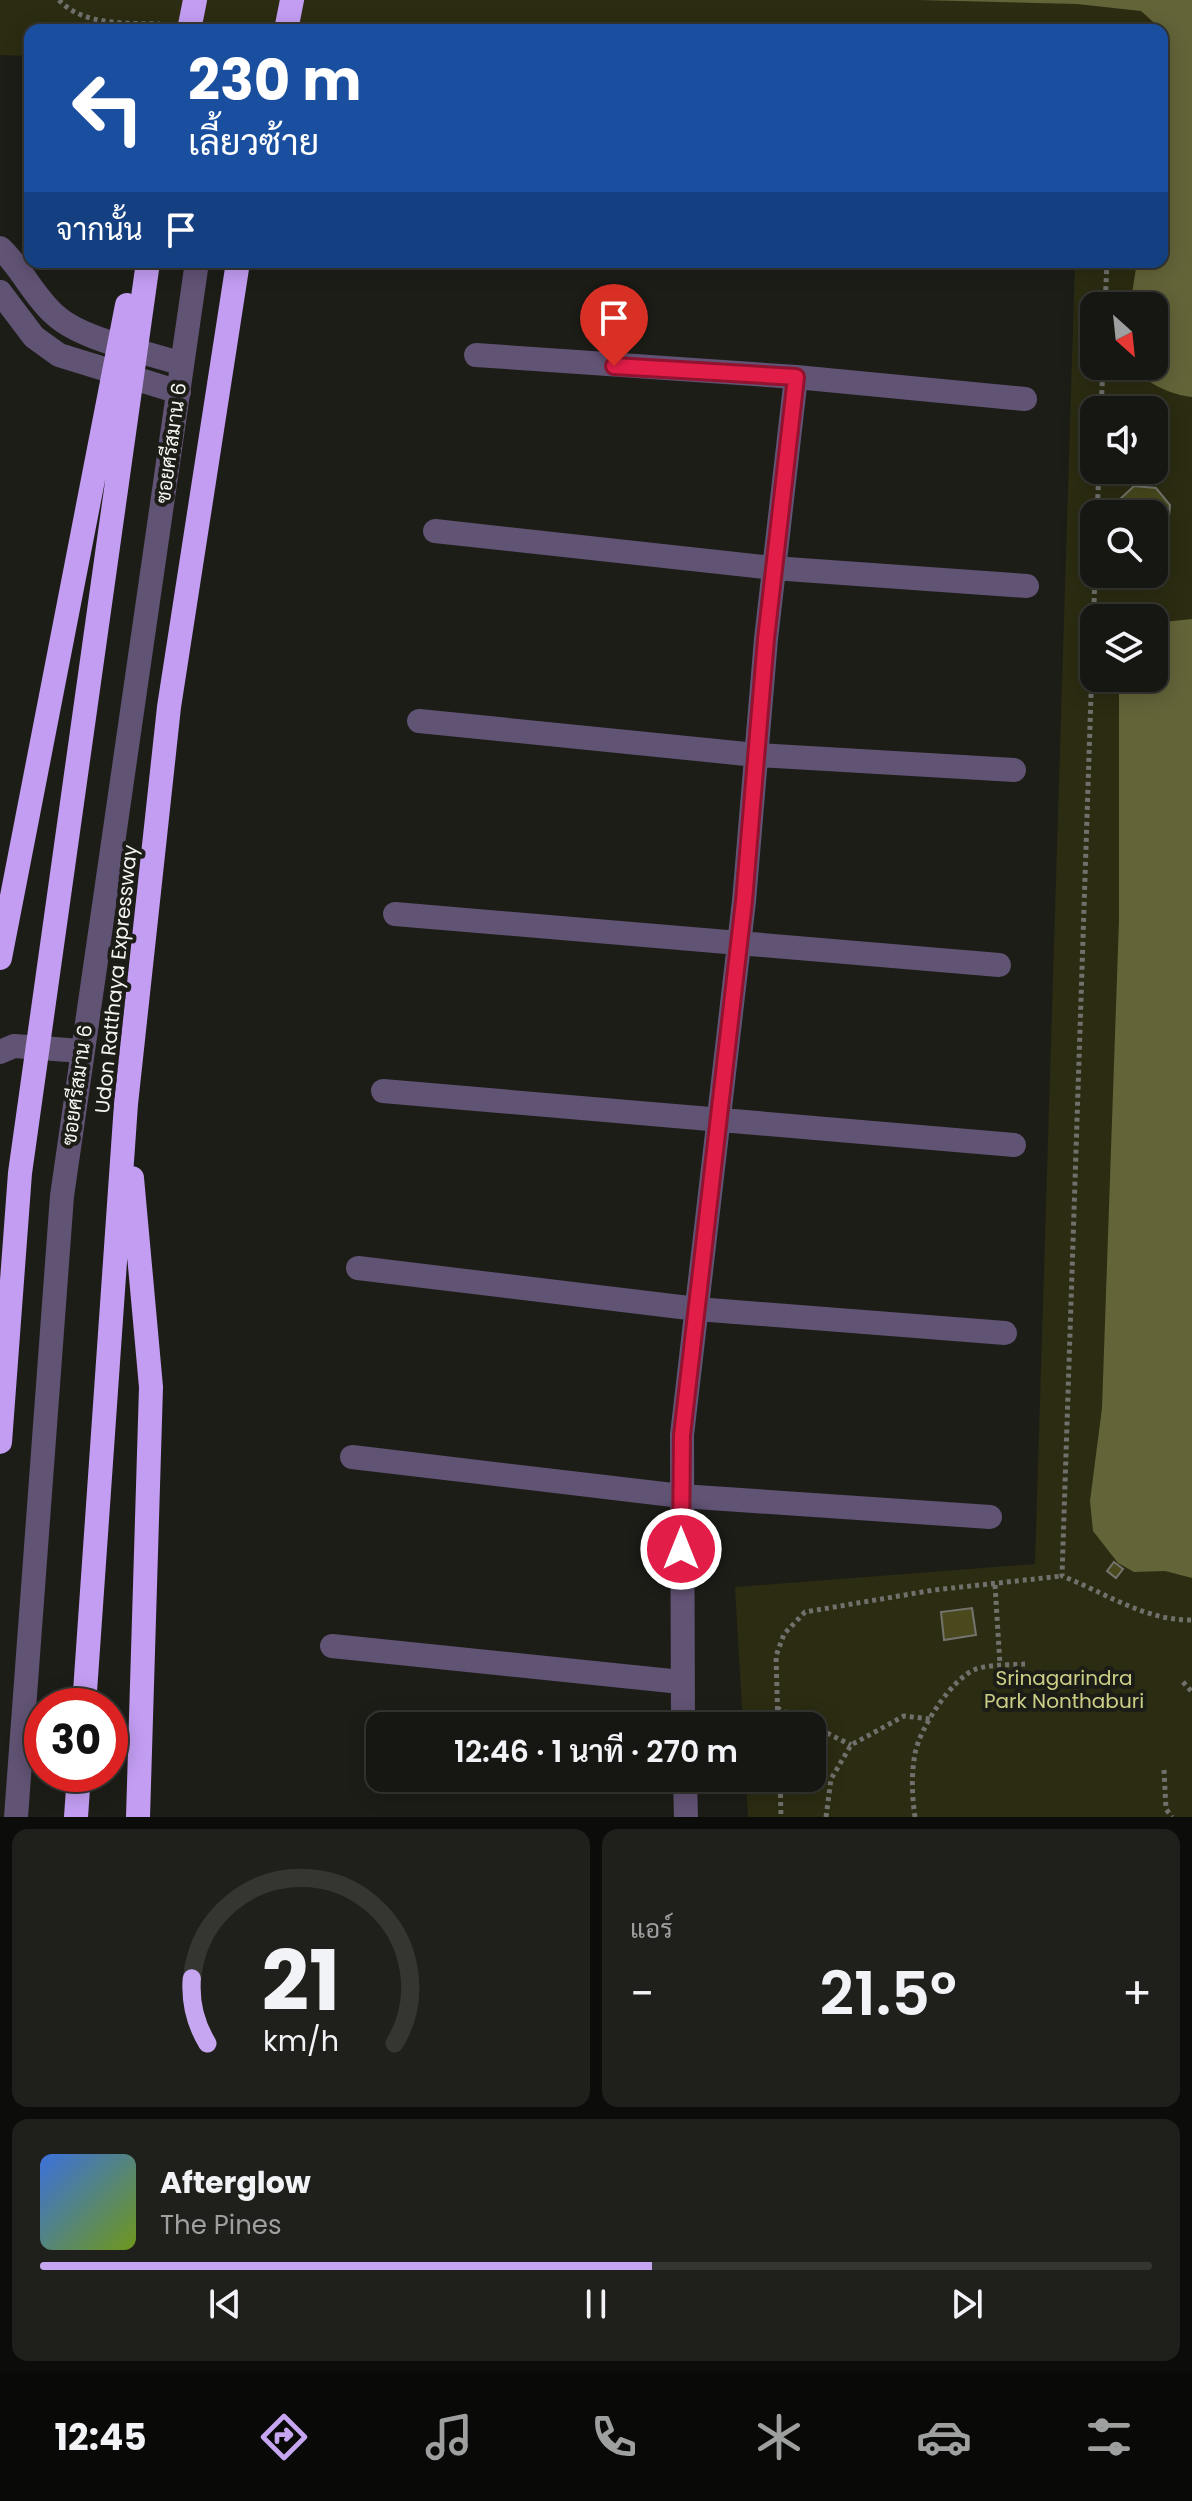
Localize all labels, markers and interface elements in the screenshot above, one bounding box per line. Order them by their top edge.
text: 230 m [188,41,362,120]
icon: left [56,56,160,160]
text: เลี้ยวซ้าย [188,117,319,168]
text: จากนั้น [56,208,143,251]
icon: arrive [159,208,203,252]
pin [580,284,648,366]
north arrow [1080,292,1168,380]
map controls [1080,292,1168,692]
icon: arrive [592,296,636,340]
street label: ซอยศรีสมาน 6 [149,381,193,505]
button: sound [1080,396,1168,484]
button: search [1080,500,1168,588]
button: layers [1080,604,1168,692]
street label: Udon Ratthaya Expressway [88,843,144,1115]
street label: ซอยศรีสมาน 6 [55,1023,99,1147]
position arrow [639,1507,723,1591]
park label: Srinagarindra Park Nonthaburi [984,1664,1144,1715]
speed limit sign: 30 [24,1688,128,1792]
text: 12:46 · 1 นาที · 270 m [454,1730,738,1773]
text: แอร์ [630,1911,673,1947]
text: 21 [262,1923,340,2039]
text: 21.5° [820,1952,957,2036]
text: − [630,1963,654,2024]
text: + [1122,1963,1152,2024]
text: km/h [263,2021,339,2061]
text: Afterglow [160,2161,311,2204]
text: The Pines [160,2207,282,2243]
icon: previous [203,2282,247,2326]
icon: pause [574,2282,618,2326]
icon: next [945,2282,989,2326]
icon: directions [256,2409,312,2465]
icon: music [421,2409,477,2465]
icon: phone [586,2409,642,2465]
icon: climate [751,2409,807,2465]
icon: car [916,2409,972,2465]
icon: filters [1081,2409,1137,2465]
text: 12:45 [55,2412,147,2463]

